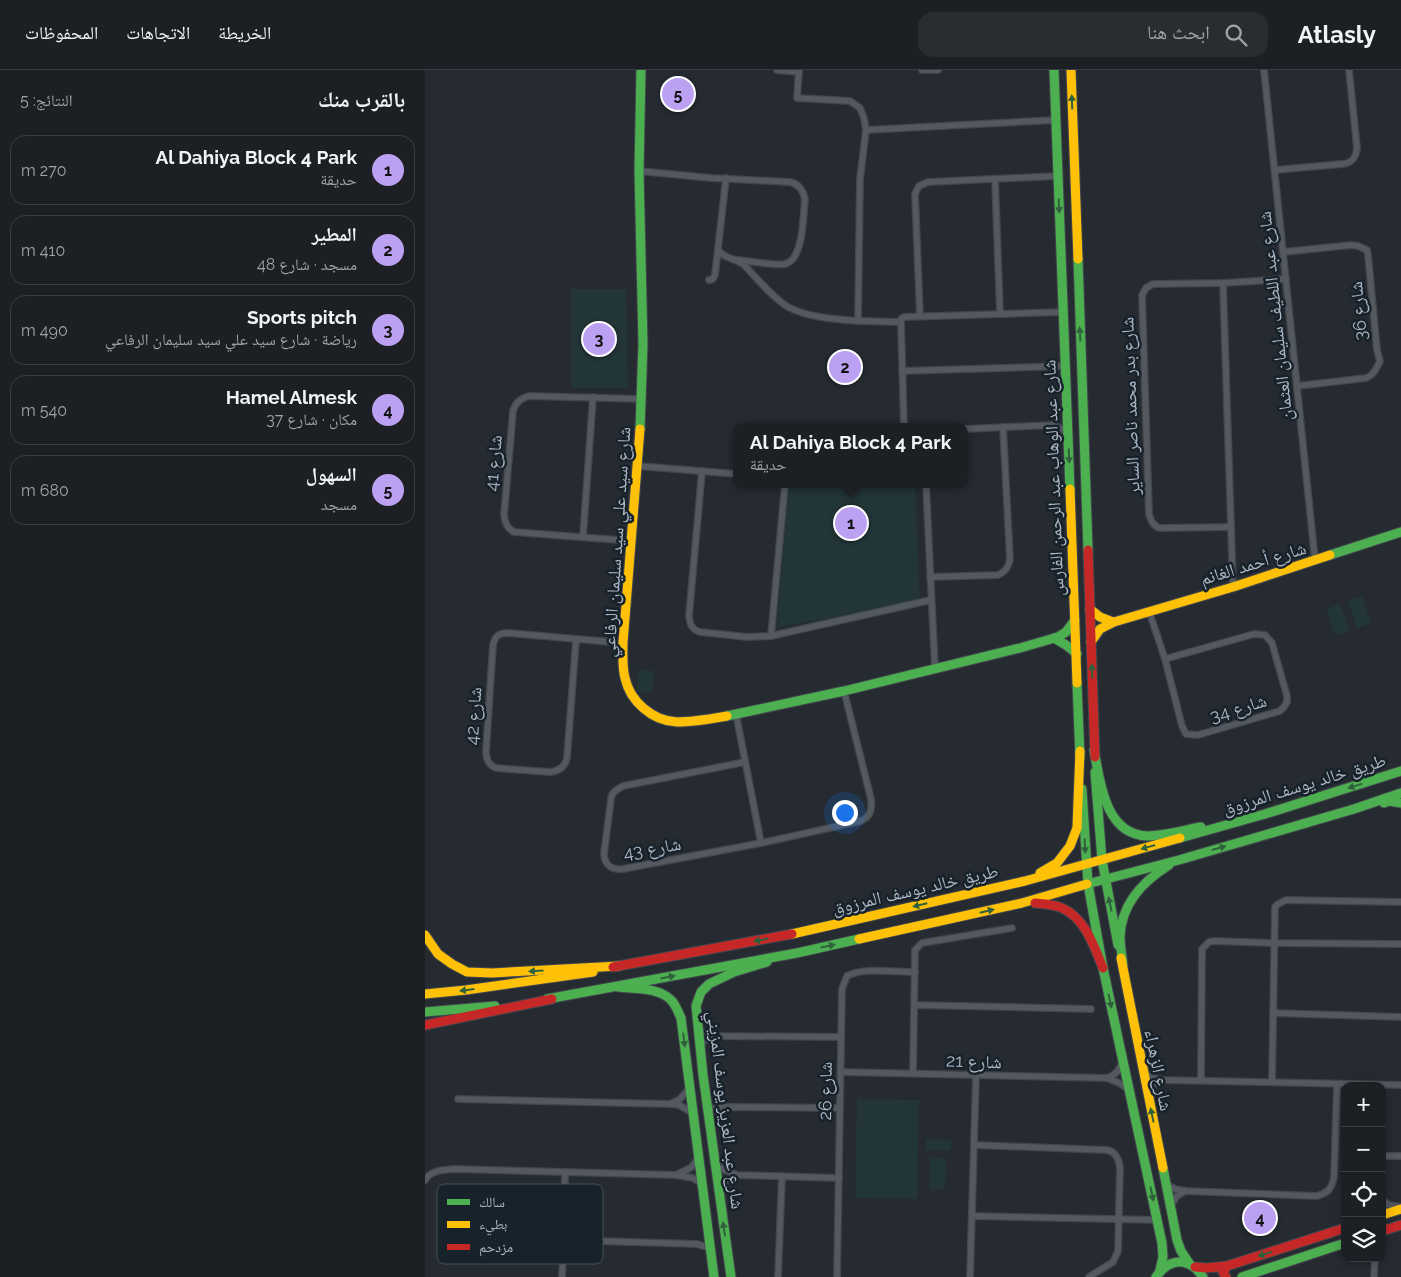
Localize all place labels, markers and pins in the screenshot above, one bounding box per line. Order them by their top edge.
pin: 5 [662,75,694,113]
pin: 3 [583,320,615,358]
pin: 2 [829,348,861,386]
pin: 1 [835,504,867,542]
pin: 4 [1244,1199,1276,1237]

